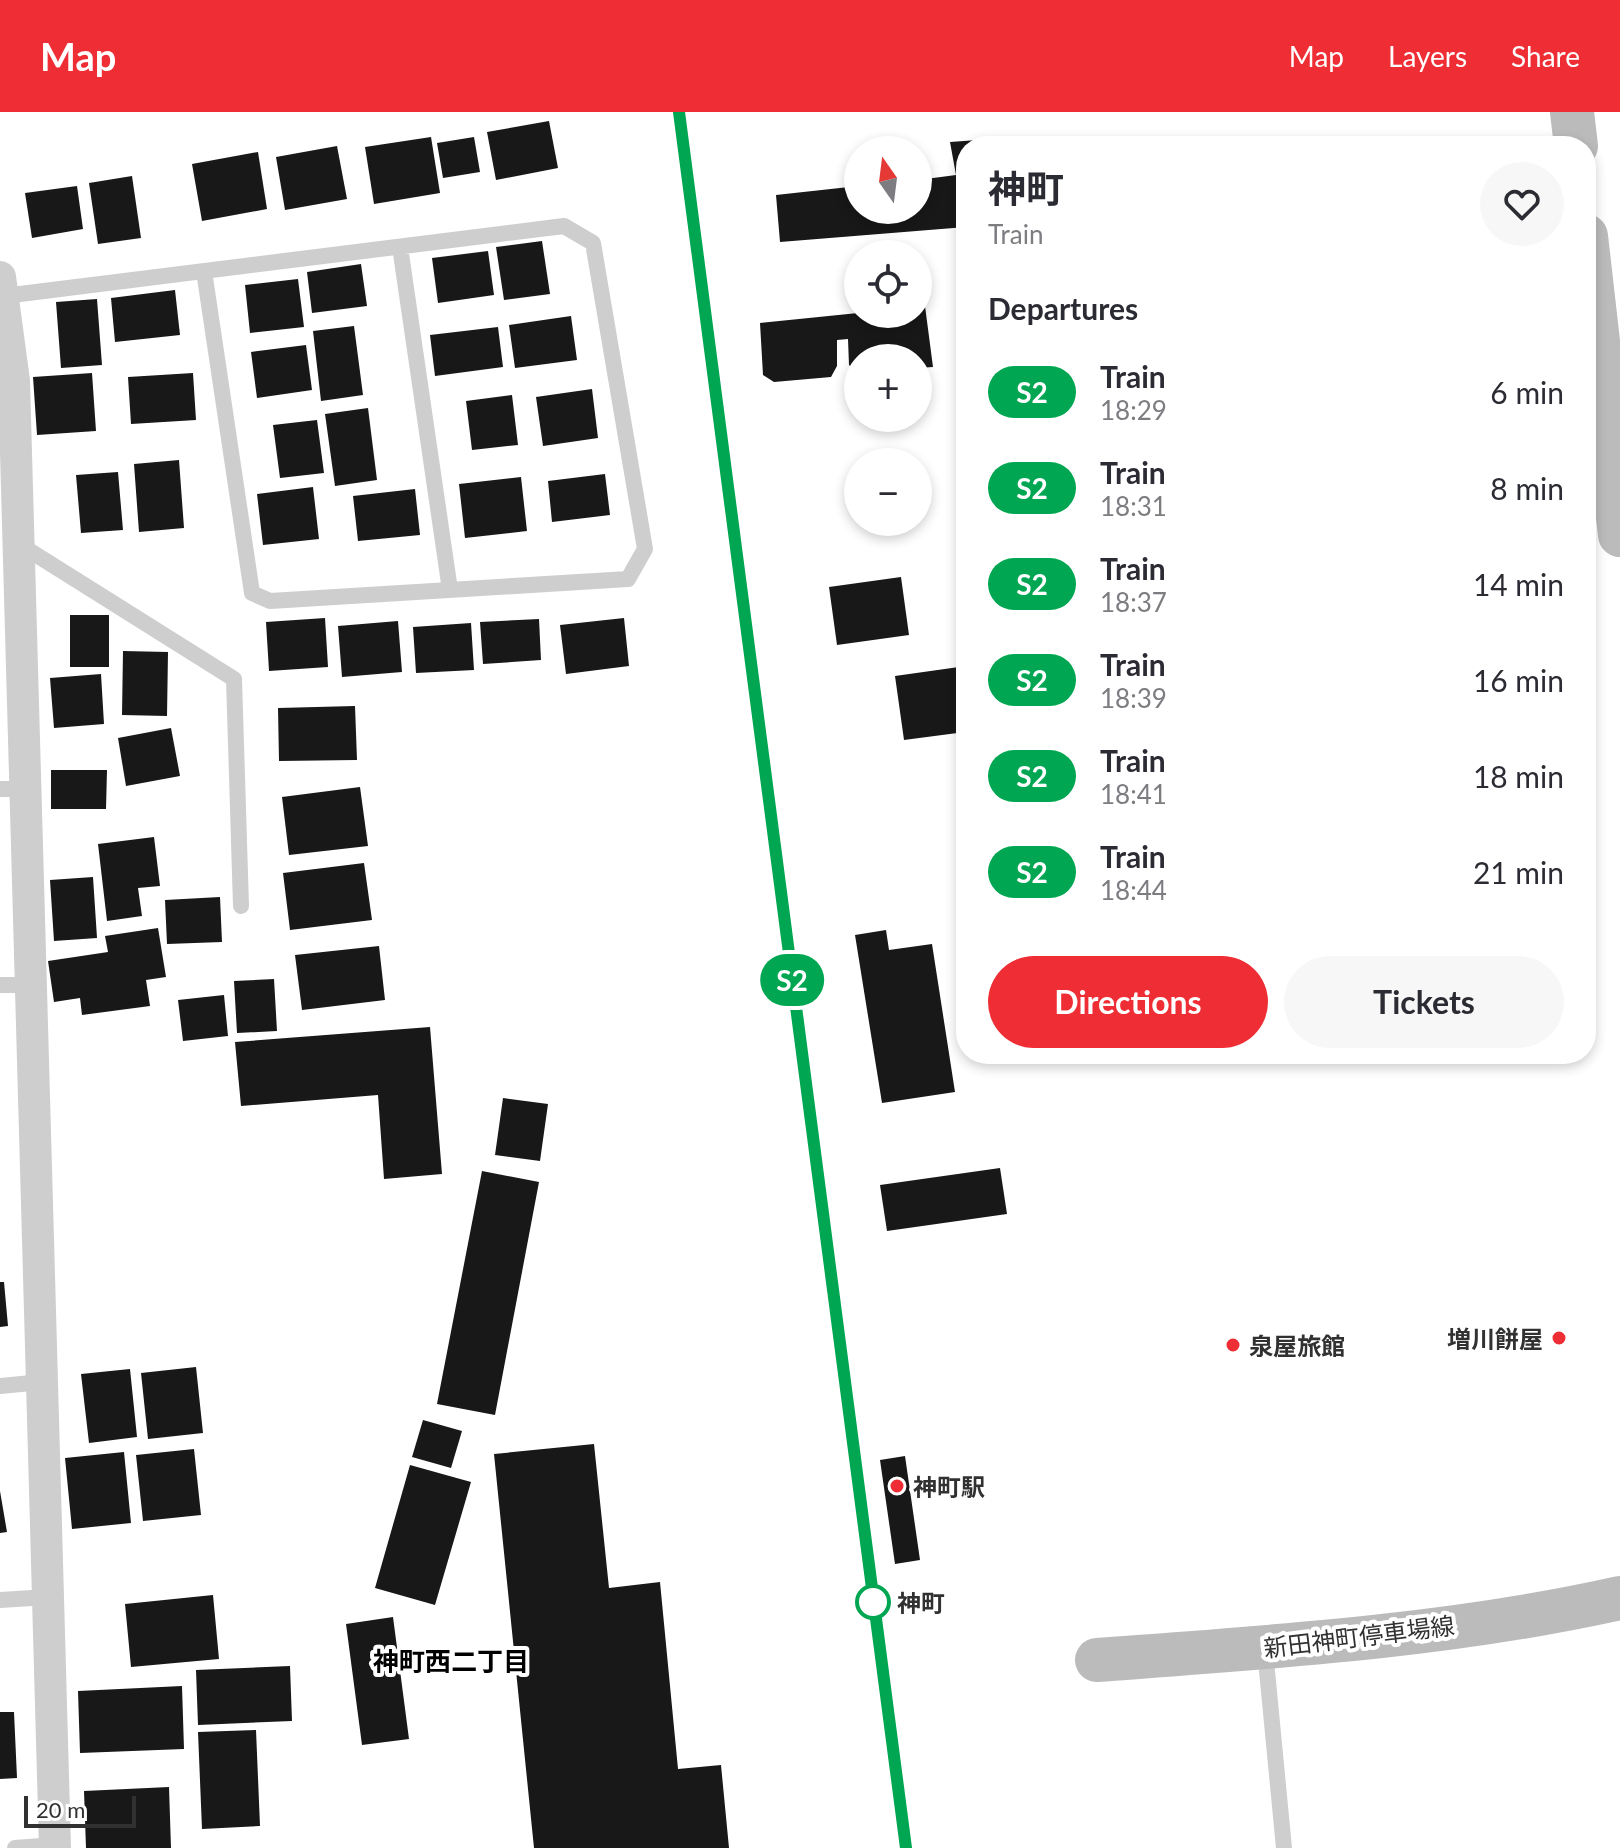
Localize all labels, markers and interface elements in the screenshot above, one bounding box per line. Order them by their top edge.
text: Map [40,33,116,79]
text: Map [1289,39,1344,73]
text: Layers [1388,39,1467,73]
text: Share [1511,39,1580,73]
north arrow [844,136,932,224]
map controls [844,136,932,536]
button: heart [1480,162,1564,246]
text: 神町 [988,165,1064,211]
text: Train [988,218,1043,250]
button: locate [844,240,932,328]
text: Departures [988,290,1138,326]
button: + [844,344,932,432]
text: Train [1100,358,1166,394]
text: 6 min [1490,374,1564,410]
text: S2 [1016,375,1048,409]
text: 18:29 [1100,394,1167,426]
button: − [844,448,932,536]
text: Train [1100,454,1166,490]
text: 8 min [1490,470,1564,506]
text: S2 [1016,471,1048,505]
text: 18:31 [1100,490,1167,522]
text: Train [1100,550,1166,586]
text: 14 min [1473,566,1564,602]
text: S2 [1016,567,1048,601]
text: 18:37 [1100,586,1167,618]
text: Train [1100,646,1166,682]
text: 16 min [1473,662,1564,698]
text: S2 [1016,663,1048,697]
text: 18:39 [1100,682,1167,714]
text: Train [1100,742,1166,778]
text: 18 min [1473,758,1564,794]
text: S2 [1016,759,1048,793]
text: 18:41 [1100,778,1167,810]
text: Train [1100,838,1166,874]
text: 21 min [1473,854,1564,890]
text: S2 [1016,855,1048,889]
text: 18:44 [1100,874,1167,906]
line badge: S2 [756,954,828,1006]
button: Directions [988,956,1268,1048]
button: Tickets [1284,956,1564,1048]
text: S2 [776,963,808,997]
place label: 増川餅屋 [1447,1324,1543,1353]
marker: 増川餅屋 [1550,1329,1568,1347]
place label: 泉屋旅館 [1249,1331,1345,1360]
marker: 泉屋旅館 [1224,1336,1242,1354]
place label: 神町駅 [913,1472,985,1501]
marker: 神町駅 [888,1477,906,1495]
marker: 神町 [856,1585,890,1619]
place label: 神町 [897,1588,945,1617]
street label: 新田神町停車場線 [1262,1610,1456,1662]
district label: 神町西二丁目 [373,1645,529,1677]
scale bar [24,1792,136,1828]
text: 20 m [36,1796,85,1823]

